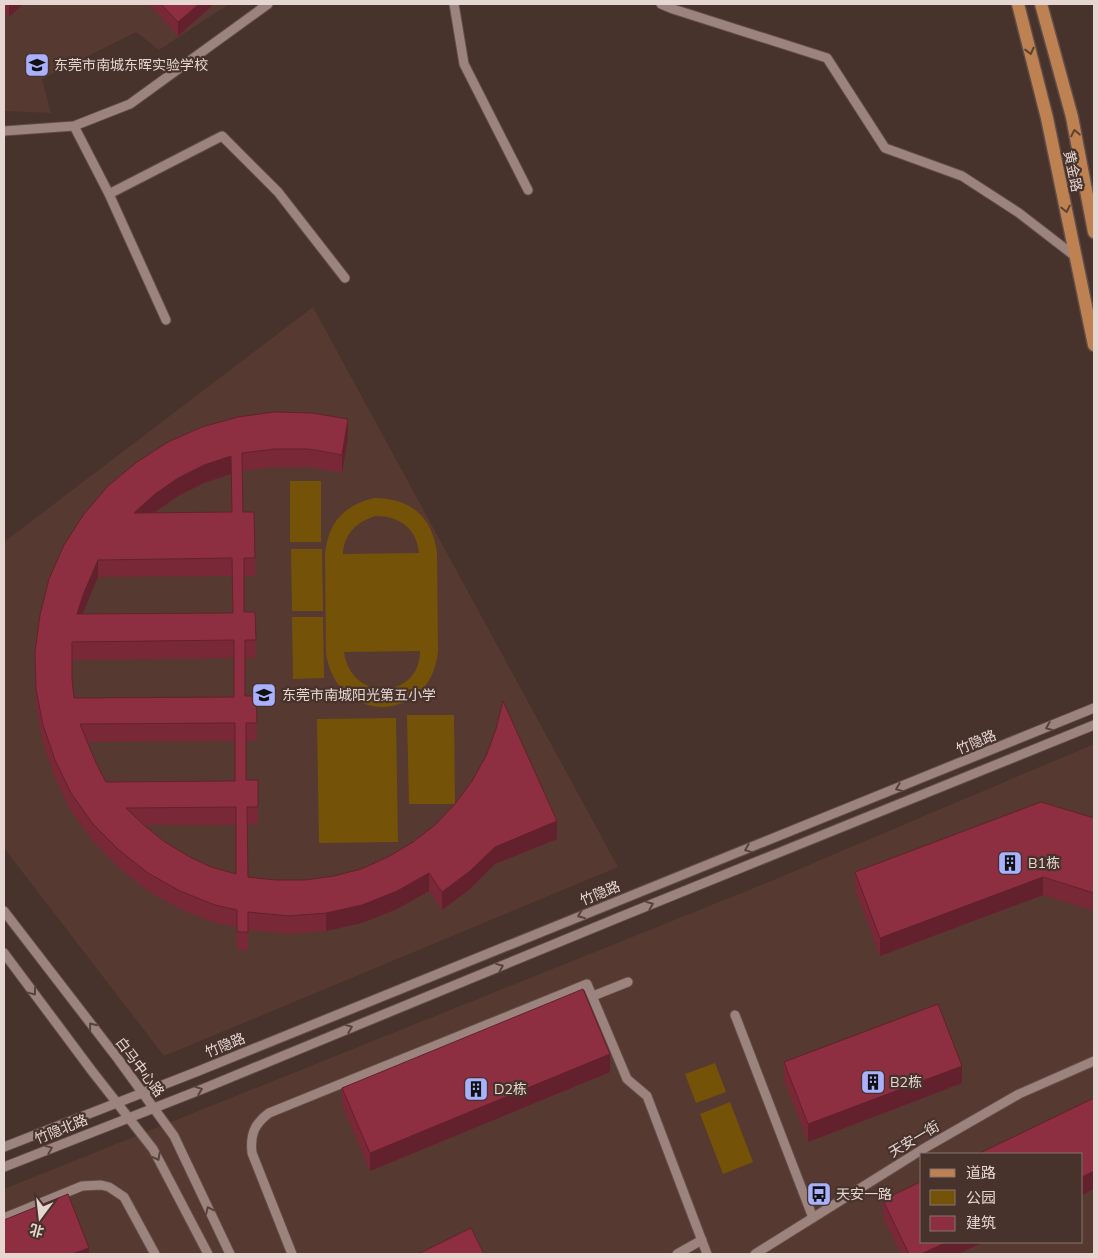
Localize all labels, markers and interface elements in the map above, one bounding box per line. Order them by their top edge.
one-way arrow [1024,46,1035,55]
school or university icon: 东莞市南城东晖实验学校 [24,52,50,78]
place label: 东莞市南城东晖实验学校 [54,56,208,74]
one-way arrow [1070,128,1081,137]
street label: 黄金路 [1060,149,1086,193]
one-way arrow [1060,205,1071,214]
school or university icon: 东莞市南城阳光第五小学 [251,682,277,708]
place label: 东莞市南城阳光第五小学 [282,686,436,704]
one-way arrow [1045,721,1054,731]
street label: 竹隐路 [953,726,999,758]
one-way arrow [895,782,903,792]
one-way arrow [744,843,753,853]
building icon: B1栋 [997,850,1023,876]
place label: B1栋 [1028,854,1060,872]
street label: 竹隐路 [577,877,623,909]
one-way arrow [645,901,654,911]
one-way arrow [577,909,586,920]
one-way arrow [495,962,503,972]
one-way arrow [27,986,36,996]
one-way arrow [90,1023,98,1032]
one-way arrow [344,1024,353,1035]
street label: 竹隐路 [202,1029,248,1061]
street label: 白马中心路 [112,1034,168,1100]
building icon: B2栋 [860,1069,886,1095]
place label: B2栋 [890,1073,922,1091]
building icon: D2栋 [463,1076,489,1102]
place label: D2栋 [494,1080,527,1098]
one-way arrow [194,1086,203,1096]
street label: 竹隐北路 [32,1110,90,1148]
street label: 天安一街 [885,1117,943,1161]
one-way arrow [44,1144,53,1155]
one-way arrow [151,1152,161,1161]
legend [920,1153,1083,1243]
text: 道路 [966,1163,996,1182]
bus stop icon: 天安一路 [806,1181,832,1207]
place label: 天安一路 [836,1185,892,1203]
text: 公园 [966,1188,996,1207]
north arrow [15,1193,65,1243]
one-way arrow [205,1206,215,1215]
text: 建筑 [966,1213,996,1232]
text: 北 [28,1220,46,1241]

